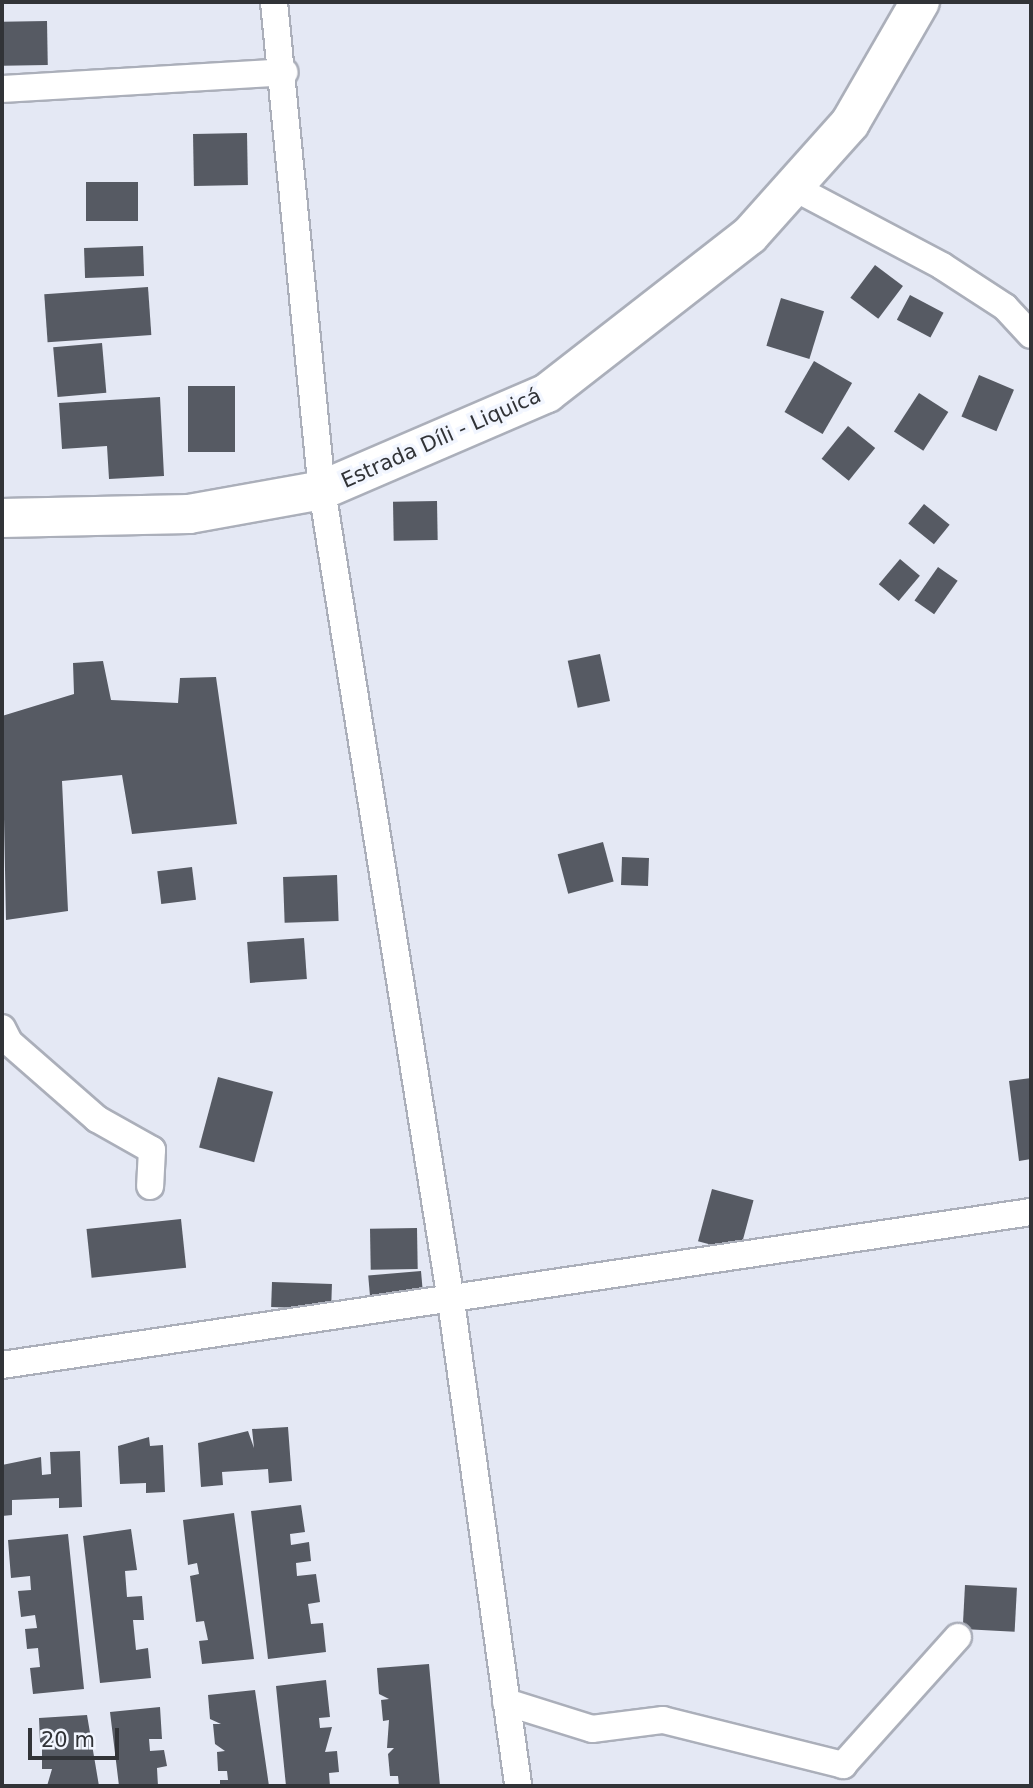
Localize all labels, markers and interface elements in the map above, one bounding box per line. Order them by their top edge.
street label: Estrada Díli - Liquicá [337,383,545,493]
scale bar [32,1714,122,1758]
text: 20 m [41,1728,95,1752]

